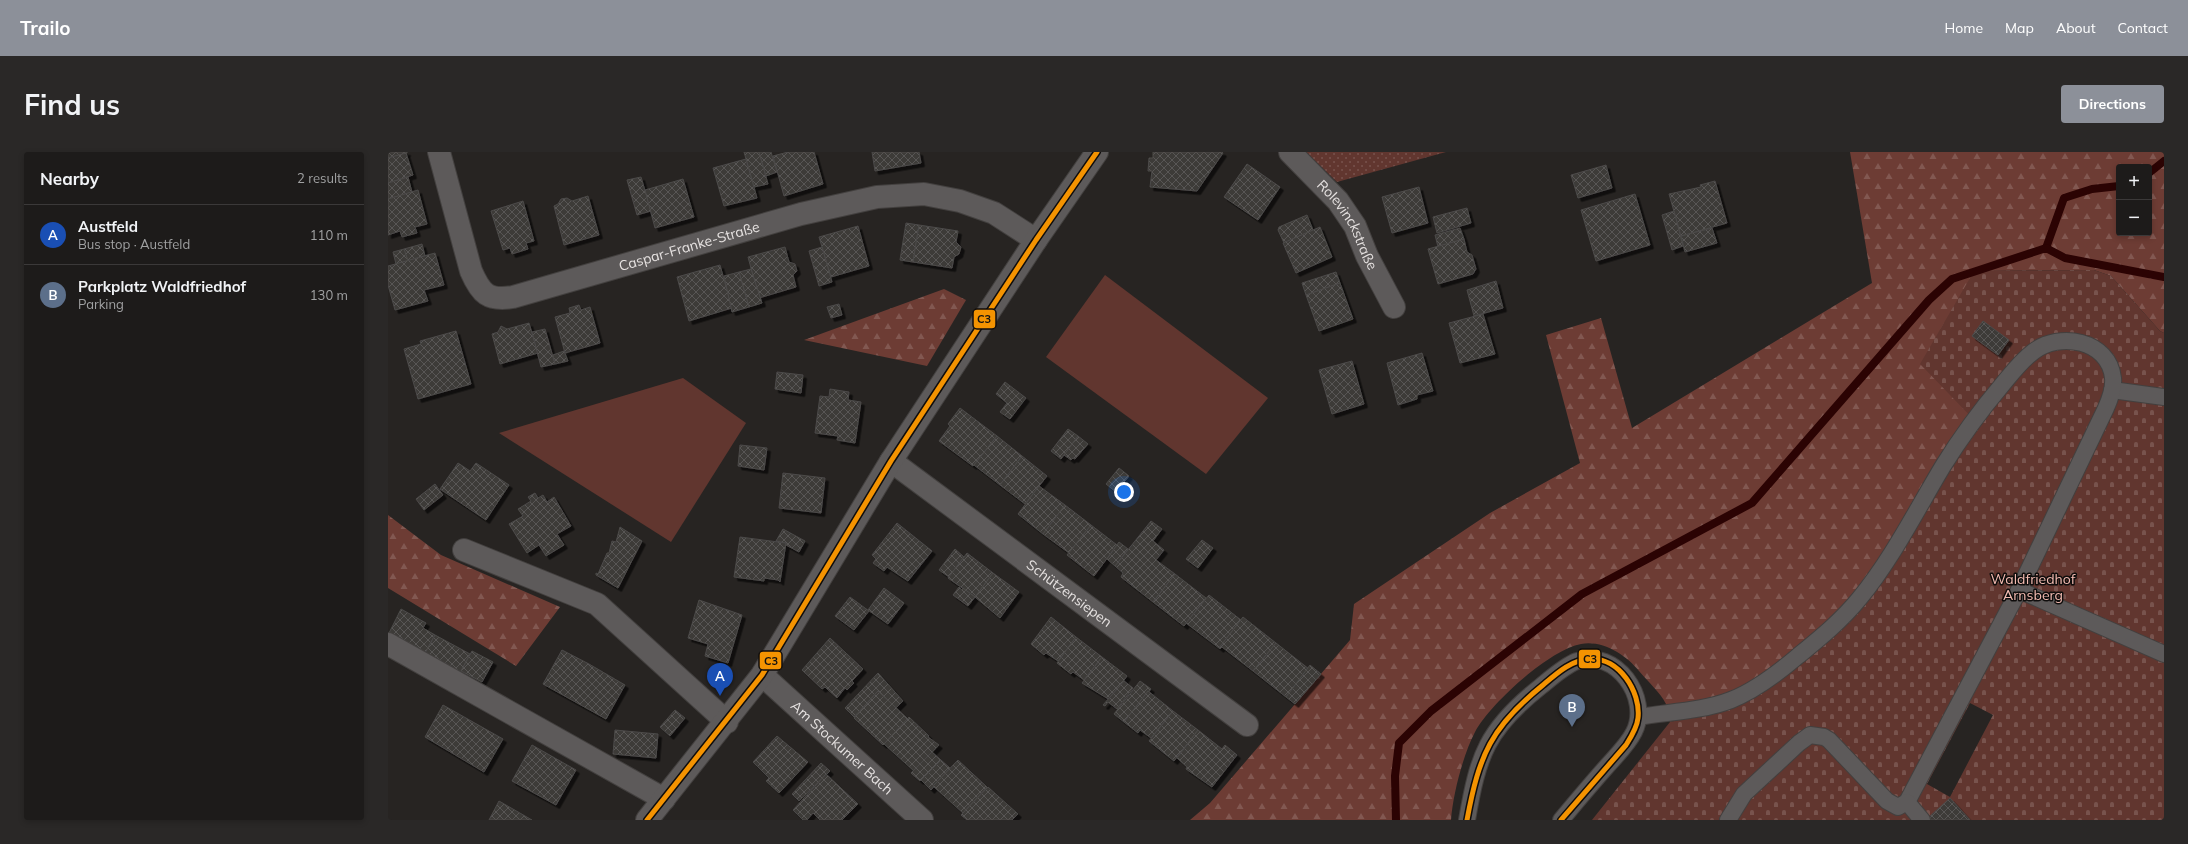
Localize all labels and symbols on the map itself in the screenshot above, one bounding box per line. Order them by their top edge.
street label: Rolevinckstraße [1313,176,1382,273]
street label: Caspar-Franke-Straße [617,217,762,275]
line badge: C3 [973,309,996,329]
text: C3 [977,312,991,326]
your location [1114,482,1134,502]
street label: Schützensiepen [1023,556,1116,631]
park label: Waldfriedhof Arnsberg [1991,570,2076,604]
line badge: C3 [1578,649,1601,669]
line badge: C3 [759,651,782,670]
text: C3 [1583,652,1597,666]
text: C3 [764,654,778,668]
pin: A [707,663,733,696]
pin: B [1559,694,1585,727]
street label: Am Stockumer Bach [787,697,897,798]

